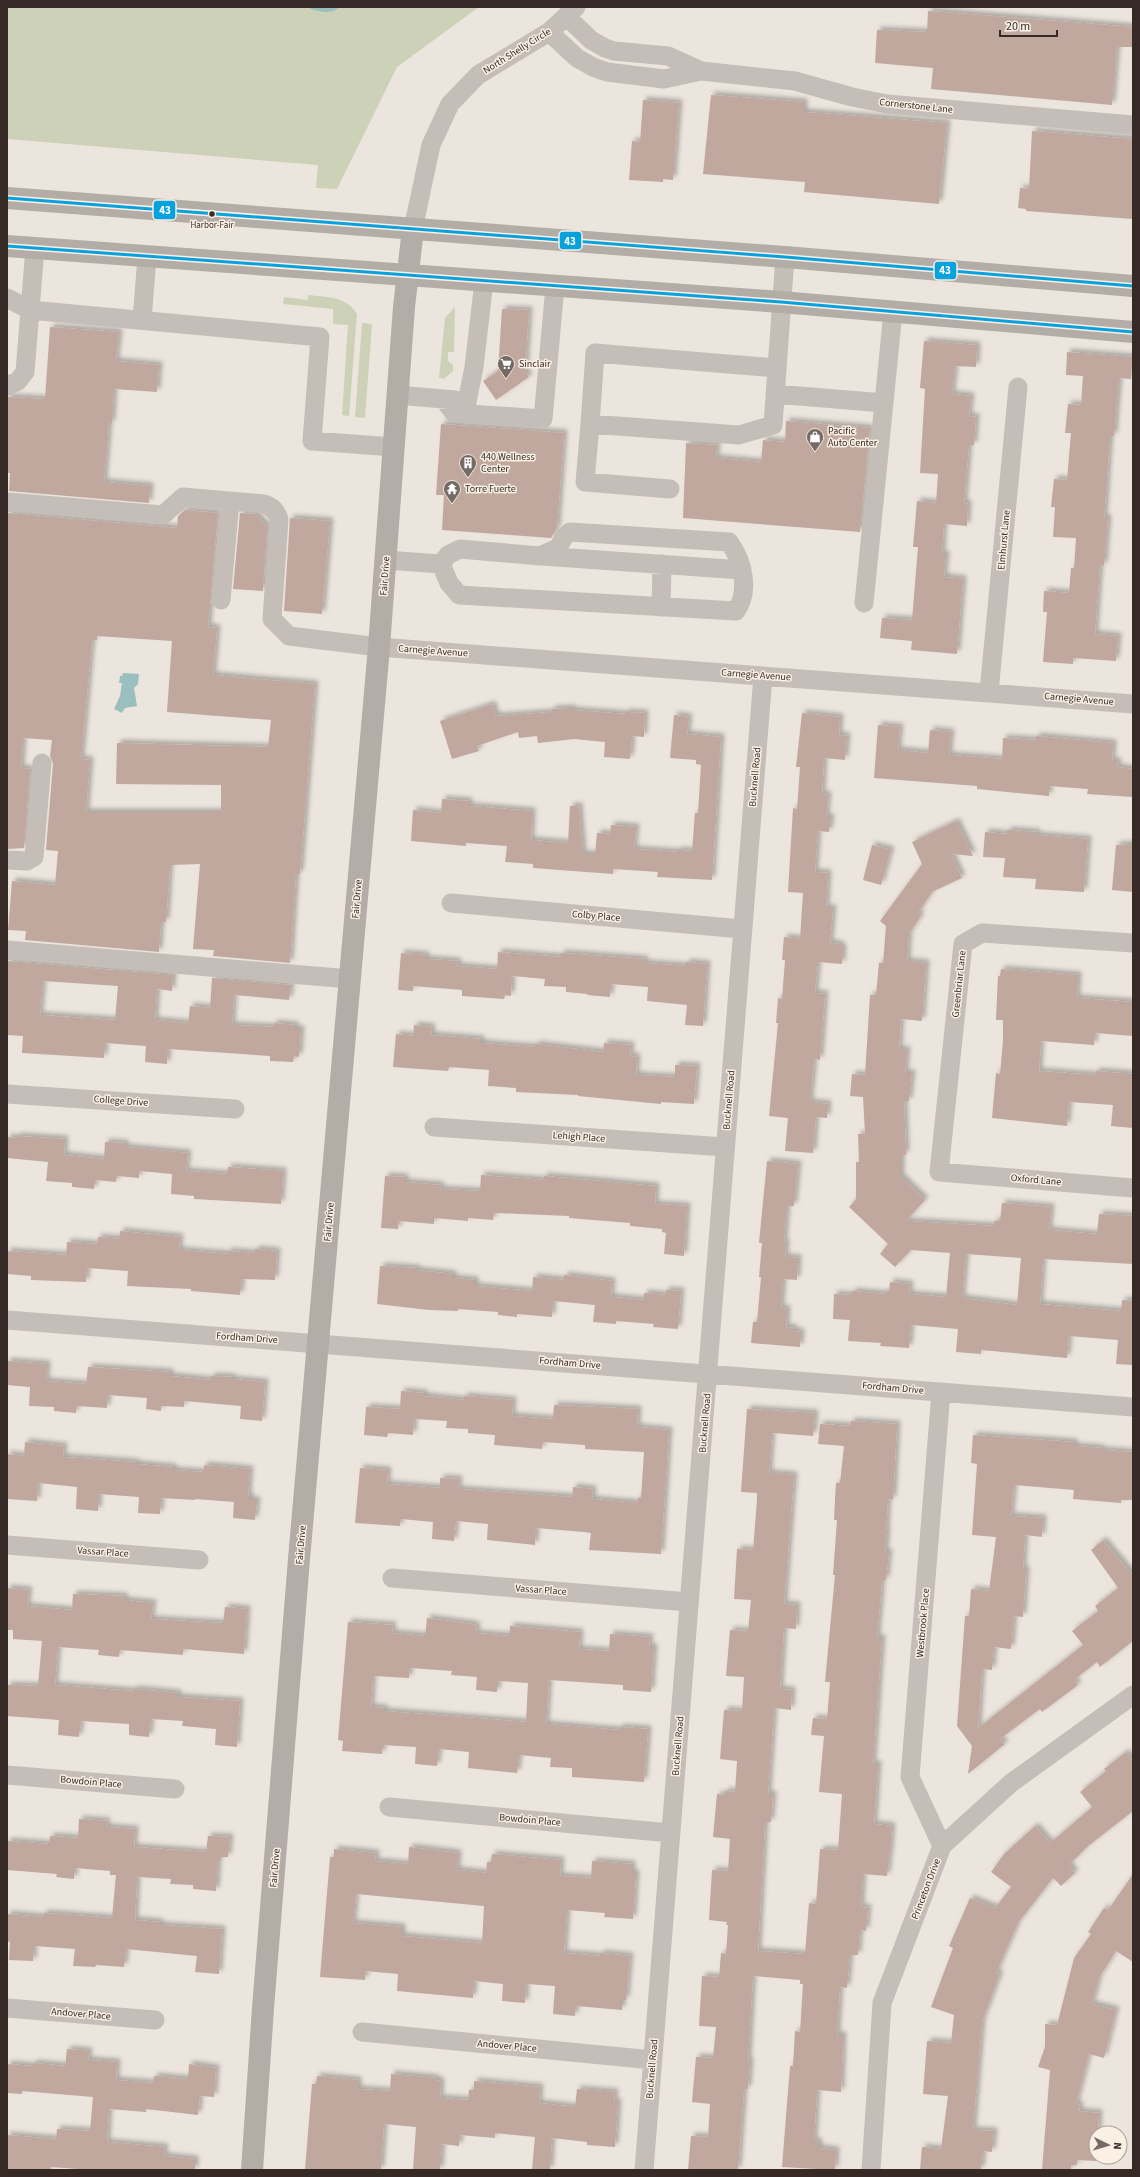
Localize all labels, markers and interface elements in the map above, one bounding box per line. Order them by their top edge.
scale bar [1000,12,1057,38]
text: 20 m [1006,18,1030,35]
street label: North Shelly Circle [481,25,554,77]
street label: Cornerstone Lane [879,95,954,117]
line badge: 43 [153,200,176,220]
text: 43 [159,203,171,218]
marker: Harbor-Fair [207,209,217,219]
place label: Harbor-Fair [190,219,234,232]
line badge: 43 [559,231,582,250]
text: 43 [564,234,576,249]
line badge: 43 [934,261,957,280]
text: 43 [939,263,951,278]
supermarket icon: Sinclair [496,354,516,379]
place label: Sinclair [519,357,551,371]
place label: Pacific Auto Center [828,424,878,450]
shop icon: Pacific Auto Center [805,427,825,452]
place label: 440 Wellness Center [481,450,535,476]
building icon: 440 Wellness Center [458,453,478,478]
temple icon: Torre Fuerte [442,479,462,504]
place label: Torre Fuerte [465,482,516,496]
street label: Elmhurst Lane [994,509,1014,571]
street label: Fair Drive [377,556,393,596]
street label: Carnegie Avenue [398,642,468,660]
street label: Carnegie Avenue [721,666,791,684]
street label: Carnegie Avenue [1044,689,1114,709]
street label: Bucknell Road [745,747,765,807]
street label: Fair Drive [348,879,366,919]
street label: Colby Place [571,907,621,925]
street label: Greenbriar Lane [949,950,969,1018]
street label: Bucknell Road [719,1070,739,1130]
street label: College Drive [93,1092,149,1110]
street label: Lehigh Place [552,1128,606,1146]
street label: Oxford Lane [1010,1171,1062,1189]
street label: Fair Drive [320,1202,338,1242]
street label: Fordham Drive [216,1329,278,1347]
street label: Fordham Drive [539,1353,601,1373]
street label: Fordham Drive [862,1378,924,1398]
street label: Bucknell Road [695,1393,715,1453]
street label: Fair Drive [292,1525,310,1565]
street label: Vassar Place [77,1543,129,1561]
street label: Vassar Place [515,1581,567,1599]
street label: Westbrook Place [913,1588,933,1658]
street label: Bucknell Road [668,1716,688,1776]
street label: Bowdoin Place [60,1772,122,1792]
street label: Bowdoin Place [499,1810,561,1830]
street label: Fair Drive [266,1848,284,1888]
street label: Princeton Drive [908,1857,944,1921]
street label: Andover Place [51,2004,111,2024]
street label: Andover Place [477,2036,537,2056]
street label: Bucknell Road [642,2039,662,2099]
north arrow [1088,2125,1128,2165]
text: N [1110,2142,1125,2150]

